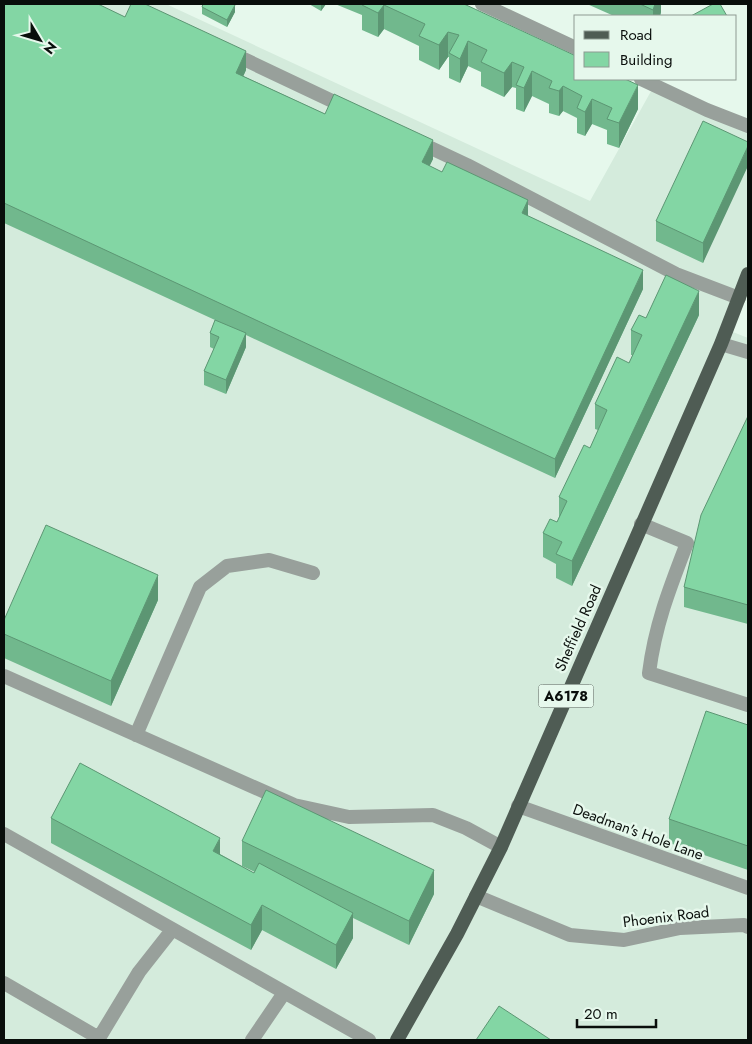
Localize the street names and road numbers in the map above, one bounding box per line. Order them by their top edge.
street label: Sheffield Road [549,581,607,675]
road number: A6178 [538,684,594,708]
street label: Deadman's Hole Lane [570,798,707,866]
street label: Phoenix Road [622,901,710,933]

